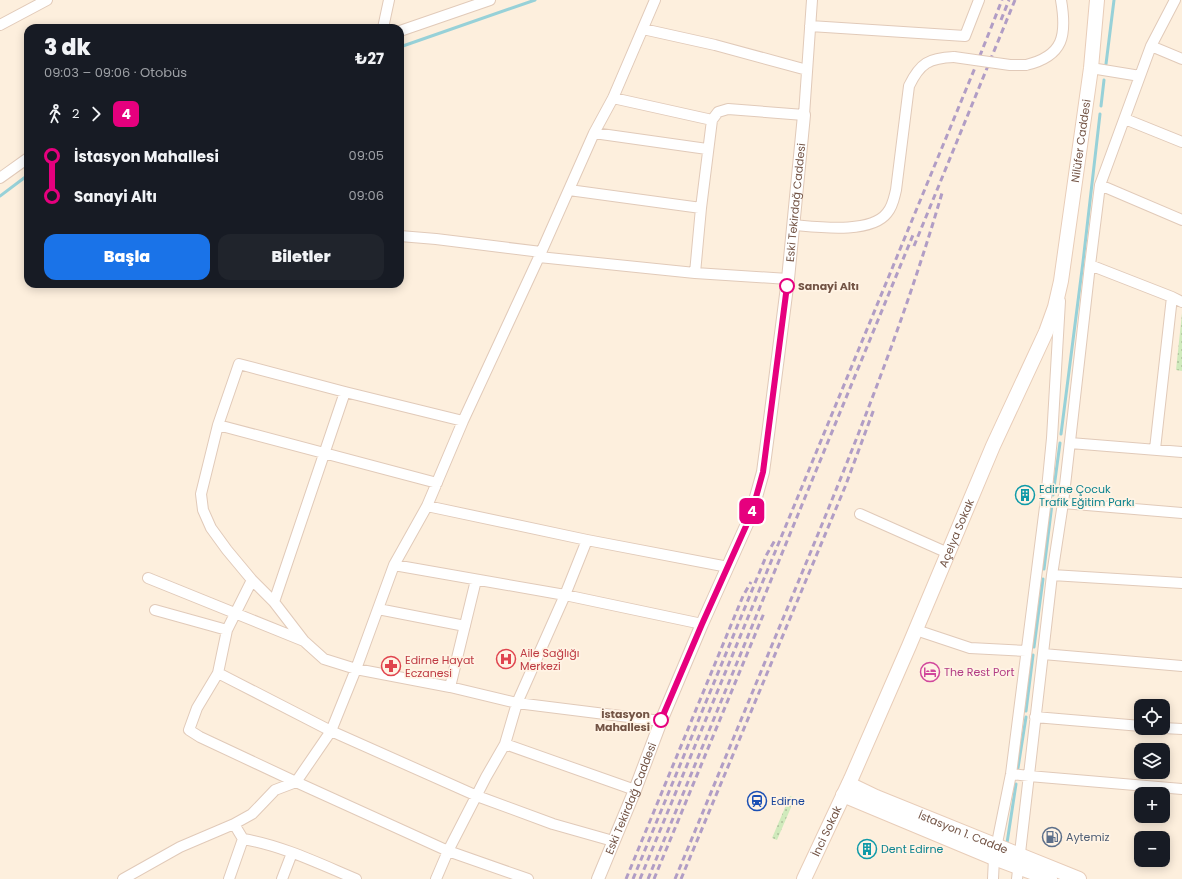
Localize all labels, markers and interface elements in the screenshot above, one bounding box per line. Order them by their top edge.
text: 3 dk [44,32,91,63]
text: ₺27 [355,48,384,69]
text: 09:03 – 09:06 · Otobüs [44,63,187,82]
street label: Nilüfer Caddesi [1067,98,1095,183]
icon: walk [44,103,66,125]
icon: forward [85,103,107,125]
text: 2 [72,104,79,123]
text: 4 [121,104,131,124]
street label: Eski Tekirdağ Caddesi [782,142,809,263]
text: İstasyon Mahallesi [74,146,219,167]
text: 09:05 [349,146,384,165]
text: Sanayi Altı [74,186,157,207]
text: 09:06 [348,186,384,205]
button: Başla [44,234,210,280]
button: Biletler [218,234,384,280]
marker: Sanayi Altı [779,278,795,294]
place label: Sanayi Altı [798,278,859,294]
place label: Edirne Çocuk Trafik Eğitim Parkı [1039,481,1134,510]
building icon: Edirne Çocuk Trafik Eğitim Parkı [1014,484,1036,506]
street label: Açelya Sokak [935,496,978,570]
line badge: 4 [739,498,765,524]
text: 4 [747,501,757,521]
place label: Aile Sağlığı Merkezi [520,645,579,674]
hospital icon: Aile Sağlığı Merkezi [495,648,517,670]
place label: Edirne Hayat Eczanesi [405,652,474,681]
pharmacy icon: Edirne Hayat Eczanesi [380,655,402,677]
hotel icon: The Rest Port [919,661,941,683]
place label: The Rest Port [944,664,1014,680]
map controls [1134,699,1170,867]
button: locate [1134,699,1170,735]
place label: İstasyon Mahallesi [595,706,650,735]
marker: İstasyon Mahallesi [653,712,669,728]
street label: Eski Tekirdağ Caddesi [601,740,660,857]
button: layers [1134,743,1170,779]
button: + [1134,787,1170,823]
station icon: Edirne [746,790,768,812]
place label: Edirne [771,793,805,809]
street label: İnci Sokak [808,803,845,859]
street label: İstasyon 1. Cadde [916,807,1011,858]
fuel station icon: Aytemiz [1041,826,1063,848]
place label: Aytemiz [1066,829,1109,845]
button: − [1134,831,1170,867]
building icon: Dent Edirne [856,838,878,860]
place label: Dent Edirne [881,841,944,857]

